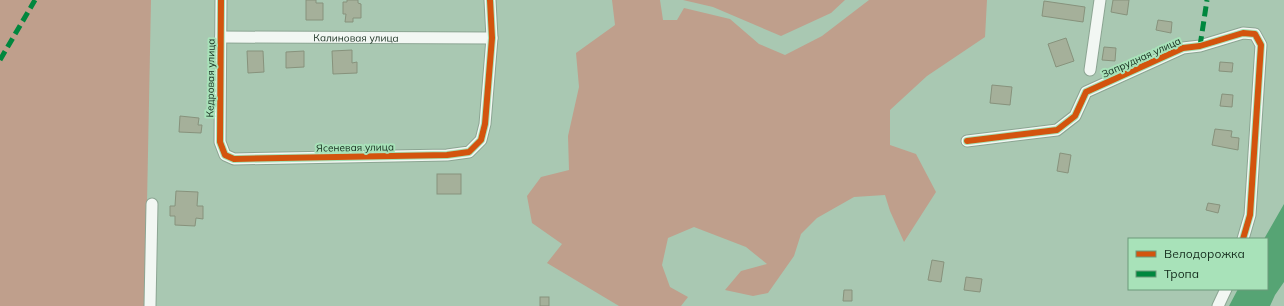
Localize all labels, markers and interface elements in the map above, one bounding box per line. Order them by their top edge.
street label: Калиновая улица [313,31,399,45]
street label: Запрудная улица [1100,34,1183,81]
street label: Кедровая улица [203,38,218,118]
street label: Ясеневая улица [316,140,394,155]
legend [1128,238,1268,290]
text: Велодорожка [1164,246,1245,261]
text: Тропа [1164,266,1199,281]

